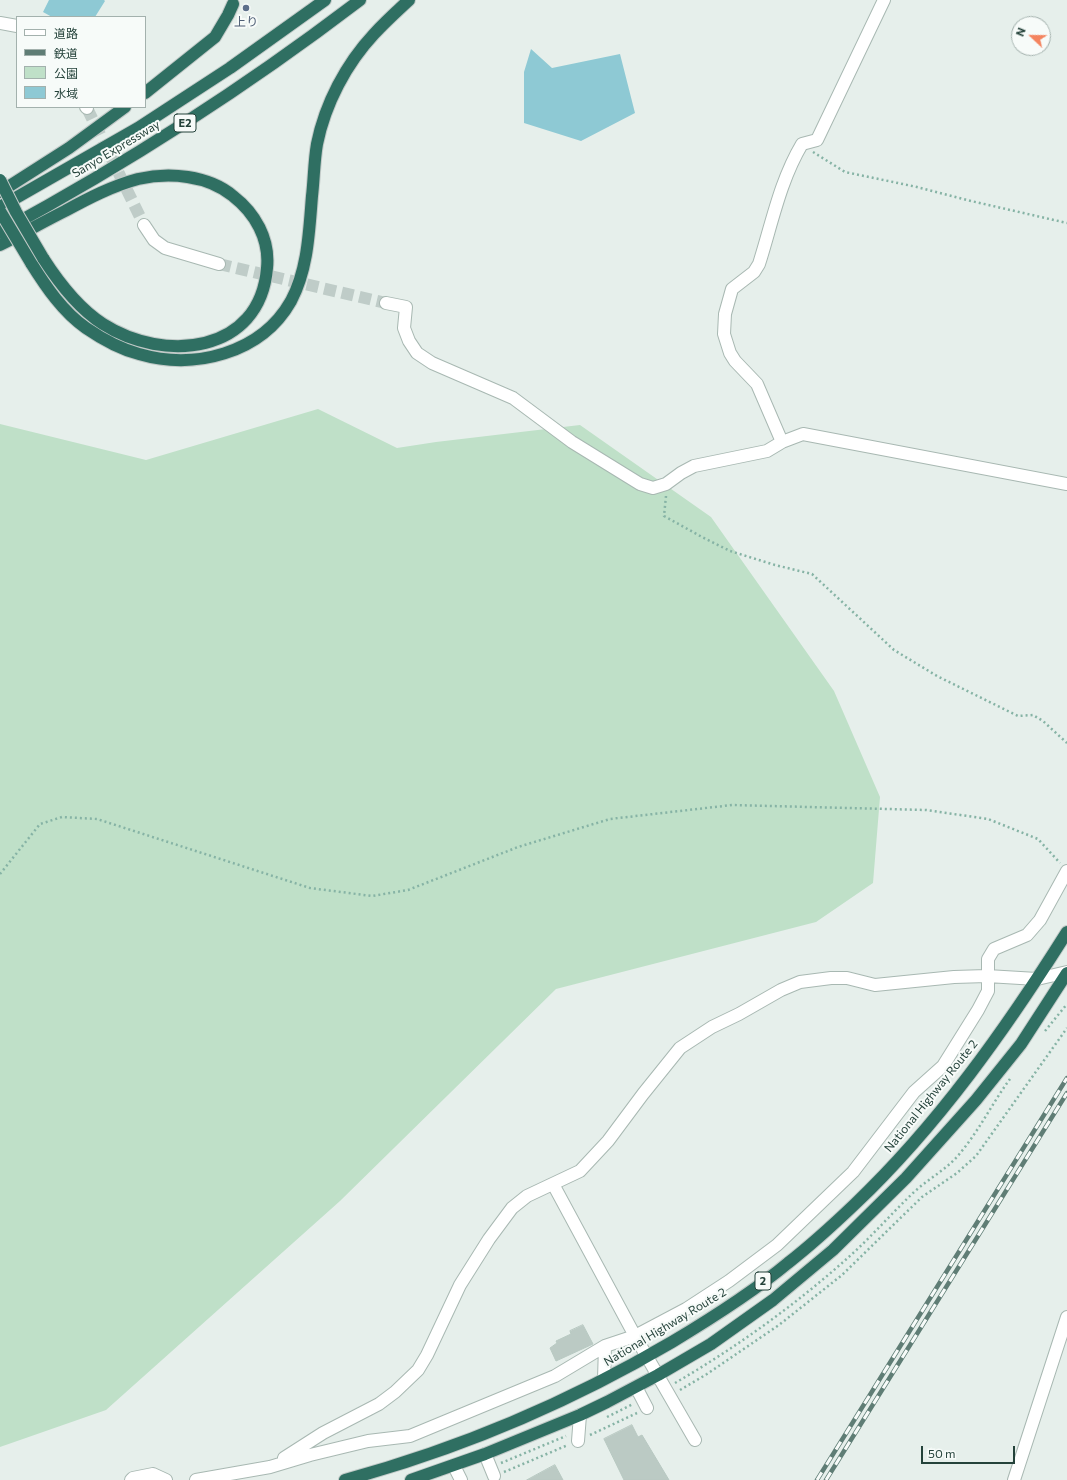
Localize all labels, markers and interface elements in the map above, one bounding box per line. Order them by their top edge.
marker: 上り [241,3,251,13]
place label: 上り [234,15,258,29]
legend [16,16,146,108]
north arrow [1011,16,1051,56]
text: N [1013,25,1028,38]
text: 道路 [54,26,78,40]
text: 鉄道 [54,46,78,60]
text: 公園 [54,66,78,80]
text: 水域 [54,86,78,100]
road number: E2 [174,114,196,132]
street label: Sanyo Expressway [70,117,162,181]
street label: National Highway Route 2 [881,1037,981,1155]
road number: 2 [755,1272,771,1290]
street label: National Highway Route 2 [601,1285,729,1369]
scale bar [923,1438,1017,1464]
text: 50 m [928,1446,956,1460]

